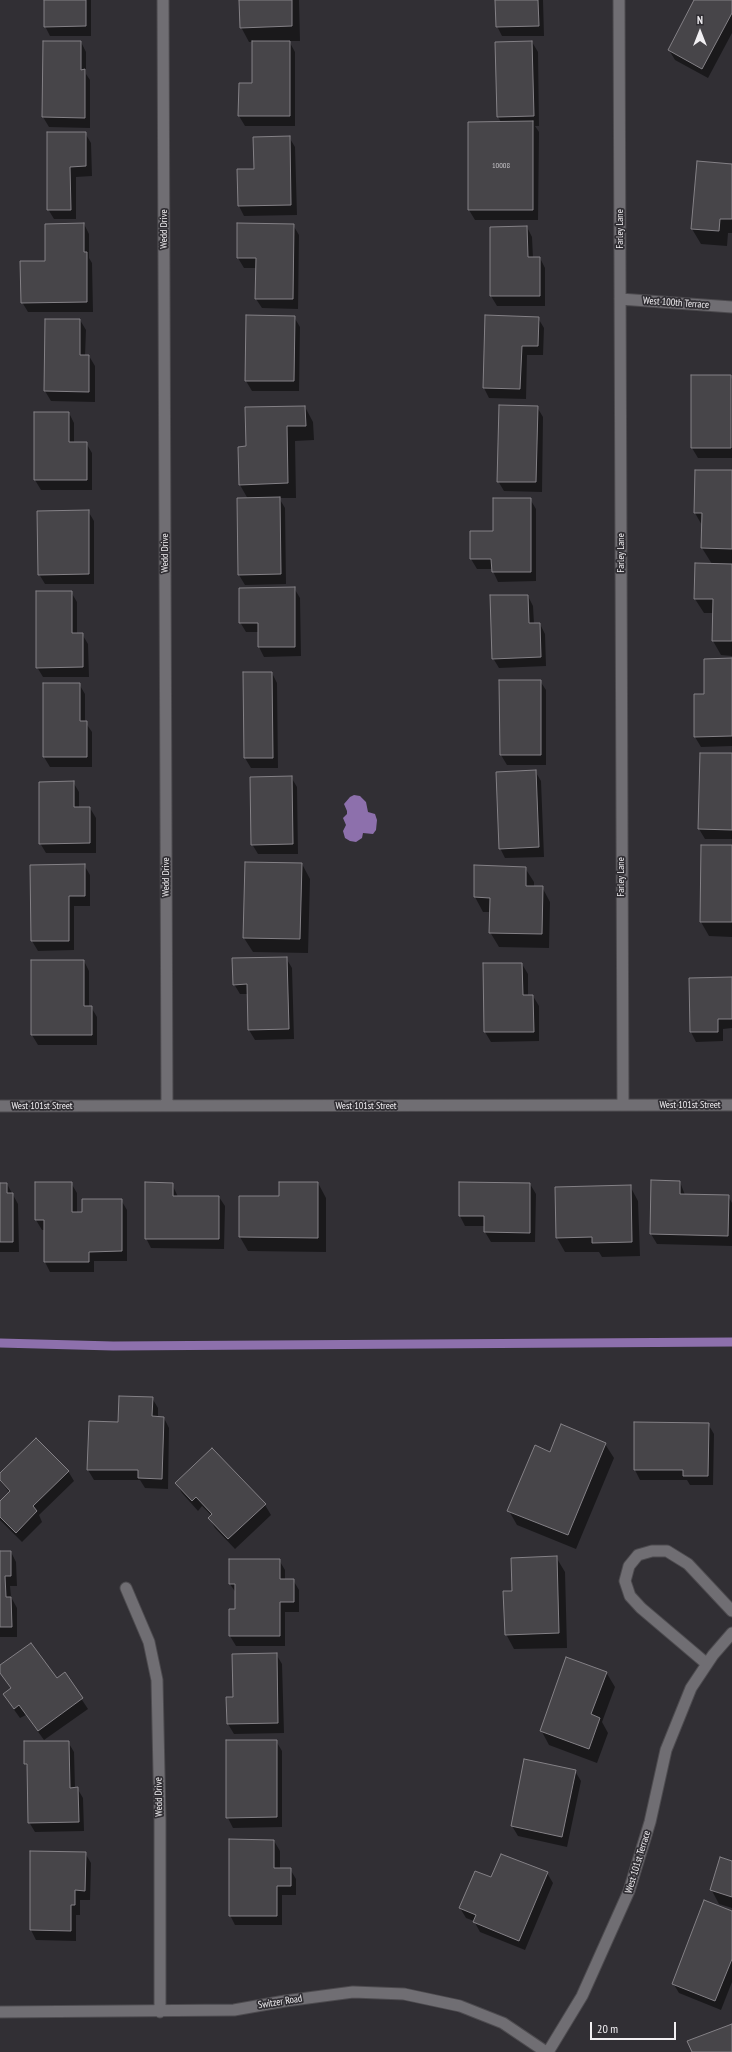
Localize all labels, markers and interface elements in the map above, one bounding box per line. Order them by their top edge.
north arrow [680,12,720,52]
text: N [697,13,703,27]
house number: 10008 [492,161,510,171]
street label: Wedd Drive [158,209,170,249]
street label: Farley Lane [614,209,626,249]
street label: West 100th Terrace [643,295,709,311]
street label: Wedd Drive [159,533,171,573]
street label: Farley Lane [615,533,627,573]
street label: Wedd Drive [160,857,172,897]
street label: Farley Lane [615,857,627,897]
street label: West 101st Street [659,1099,721,1111]
street label: West 101st Street [11,1100,73,1112]
street label: West 101st Street [335,1100,397,1112]
street label: Wedd Drive [153,1777,165,1817]
street label: West 101st Terrace [623,1829,653,1895]
street label: Switzer Road [257,1993,303,2011]
scale bar [592,2014,678,2040]
text: 20 m [597,2021,618,2036]

